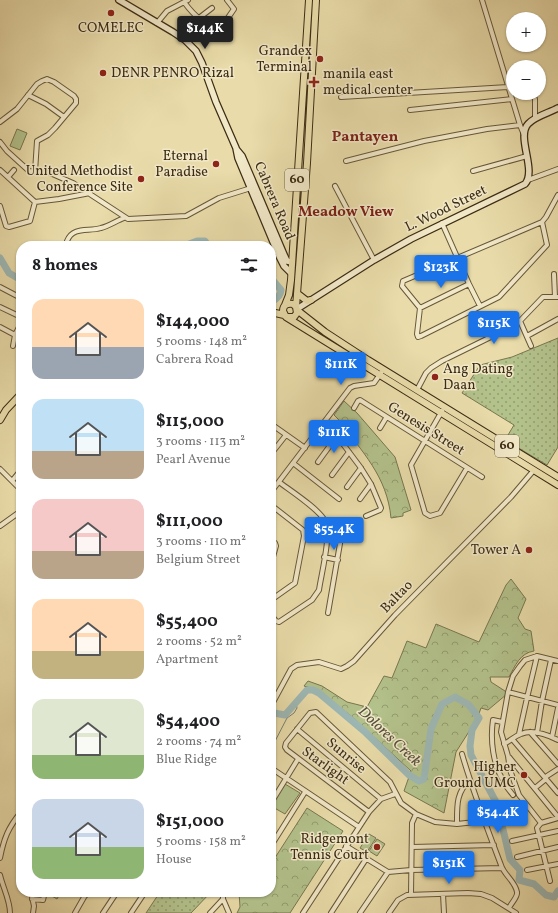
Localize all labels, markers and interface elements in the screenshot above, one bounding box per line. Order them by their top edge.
marker: COMELEC [106,8,116,18]
map controls [506,12,546,100]
button: + [506,12,546,52]
pin: $144K [177,16,233,50]
place label: COMELEC [78,19,144,38]
text: $144K [186,20,224,38]
place label: Grandex Terminal [256,42,312,77]
marker: Grandex Terminal [315,54,325,64]
button: − [506,60,546,100]
place label: DENR PENRO Rizal [111,64,234,83]
place label: manila east medical center [323,65,413,100]
marker: DENR PENRO Rizal [98,68,108,78]
marker: manila east medical center [308,76,320,88]
district label: Pantayen [332,127,398,148]
place label: Eternal Paradise [155,147,208,182]
marker: Eternal Paradise [211,159,221,169]
street label: Cabrera Road [249,159,299,243]
place label: United Methodist Conference Site [26,162,133,197]
road number: 60 [285,169,309,191]
marker: United Methodist Conference Site [136,174,146,184]
street label: L. Wood Street [402,181,490,237]
district label: Meadow View [298,202,394,223]
text: 8 homes [32,254,98,277]
icon: filters [238,254,260,276]
pin: $123K [413,255,469,289]
text: $123K [423,259,459,277]
text: $144,000 [156,310,230,333]
pin: $115K [466,311,522,345]
icon: home [64,315,112,363]
text: $115K [477,315,511,333]
text: 5 rooms · 148 m² [156,333,247,351]
text: Cabrera Road [156,351,234,369]
pin: $111K [313,352,369,386]
text: $111K [325,356,357,374]
place label: Ang Dating Daan [443,360,513,395]
marker: Ang Dating Daan [430,372,440,382]
street label: Genesis Street [384,398,468,460]
text: $115,000 [156,410,224,433]
icon: home [64,415,112,463]
pin: $111K [306,420,362,454]
text: $111K [318,424,350,442]
text: 3 rooms · 113 m² [156,433,245,451]
road number: 60 [495,435,519,457]
text: Pearl Avenue [156,451,230,469]
text: $111,000 [156,510,223,533]
icon: home [64,515,112,563]
pin: $55.4K [301,517,367,551]
text: $55.4K [314,521,354,539]
text: 3 rooms · 110 m² [156,533,246,551]
place label: Tower A [471,541,521,560]
marker: Tower A [524,545,534,555]
text: Belgium Street [156,551,240,569]
street label: Baltao [377,576,417,618]
text: $55,400 [156,610,218,633]
icon: home [64,615,112,663]
text: 2 rooms · 52 m² [156,633,242,651]
text: Apartment [156,651,219,669]
water label: Dolores Creek [353,702,425,772]
text: $54,400 [156,710,220,733]
icon: home [64,715,112,763]
text: 2 rooms · 74 m² [156,733,241,751]
street label: Sunrise [322,734,370,779]
street label: Starlight [297,742,353,790]
text: Blue Ridge [156,751,217,769]
place label: Higher Ground UMC [434,758,516,793]
marker: Higher Ground UMC [519,770,529,780]
pin: $54.4K [465,800,531,834]
text: $54.4K [477,804,519,822]
text: $151,000 [156,810,224,833]
icon: home [64,815,112,863]
place label: Ridgemont Tennis Court [290,830,369,865]
text: 5 rooms · 158 m² [156,833,246,851]
marker: Ridgemont Tennis Court [372,842,382,852]
text: House [156,851,192,869]
pin: $151K [421,851,477,885]
text: $151K [432,855,466,873]

